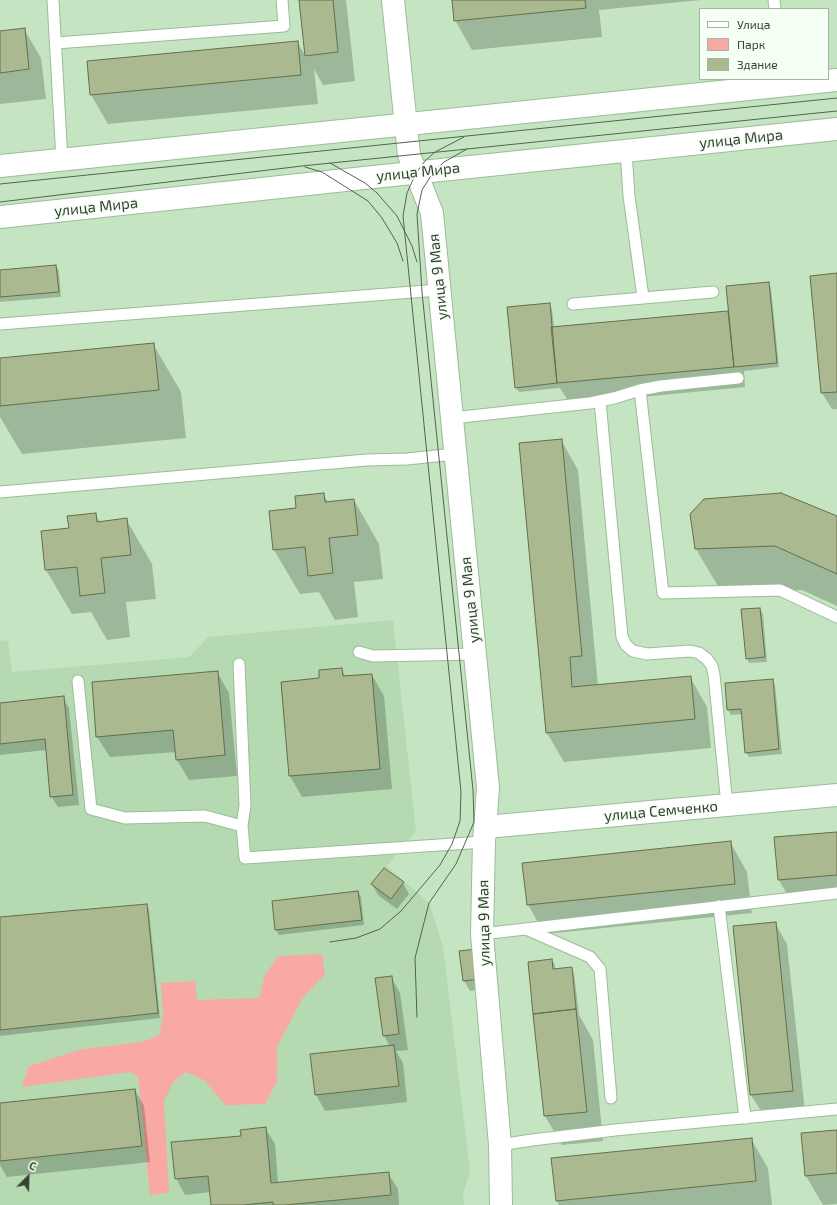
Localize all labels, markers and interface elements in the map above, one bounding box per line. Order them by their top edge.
legend [699,8,829,80]
text: Улица [737,17,770,31]
text: Парк [737,37,765,51]
text: Здание [737,57,778,71]
street label: улица Мира [698,126,784,152]
street label: улица Мира [375,159,461,185]
street label: улица Мира [53,194,139,220]
street label: улица 9 Мая [425,233,451,321]
street label: улица 9 Мая [457,556,483,644]
street label: улица Семченко [603,797,719,825]
street label: улица 9 Мая [474,879,494,967]
north arrow [8,1157,48,1197]
text: С [27,1158,38,1173]

